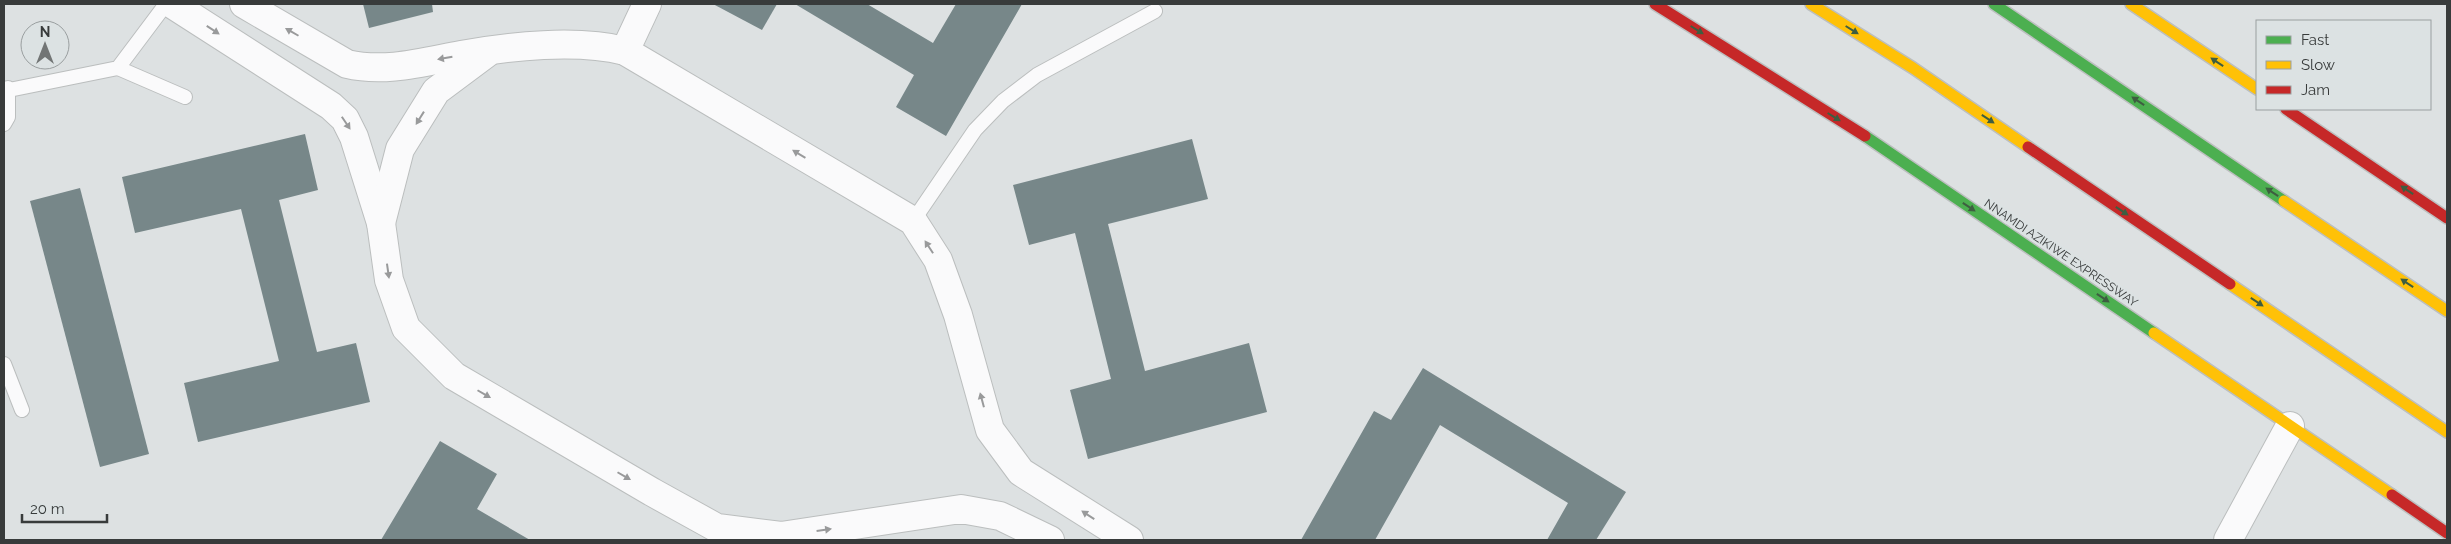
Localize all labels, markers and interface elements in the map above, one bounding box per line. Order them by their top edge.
north arrow [20,20,70,70]
legend [2256,20,2431,110]
text: N [40,24,50,40]
one-way arrow [207,25,220,35]
one-way arrow [1690,25,1703,34]
one-way arrow [1846,25,1859,35]
one-way arrow [285,28,300,36]
text: Fast [2301,31,2329,49]
one-way arrow [436,54,452,62]
text: Slow [2301,56,2335,74]
one-way arrow [2210,57,2224,67]
text: Jam [2301,81,2330,99]
one-way arrow [2131,96,2145,106]
one-way arrow [415,111,425,124]
one-way arrow [1827,112,1840,121]
one-way arrow [1981,114,1995,124]
one-way arrow [341,116,350,130]
one-way arrow [793,149,806,158]
one-way arrow [2400,186,2414,195]
one-way arrow [2266,187,2279,197]
street label: NNAMDI AZIKIWE EXPRESSWAY [1982,196,2141,310]
one-way arrow [1962,202,1976,212]
one-way arrow [2116,206,2129,215]
one-way arrow [925,240,934,253]
one-way arrow [384,263,392,279]
one-way arrow [2400,278,2414,288]
one-way arrow [2097,293,2110,303]
one-way arrow [2250,297,2263,307]
one-way arrow [477,389,490,398]
one-way arrow [977,392,985,407]
one-way arrow [617,471,630,480]
scale bar [22,492,108,524]
text: 20 m [30,500,65,518]
one-way arrow [1081,510,1094,519]
one-way arrow [817,526,833,534]

